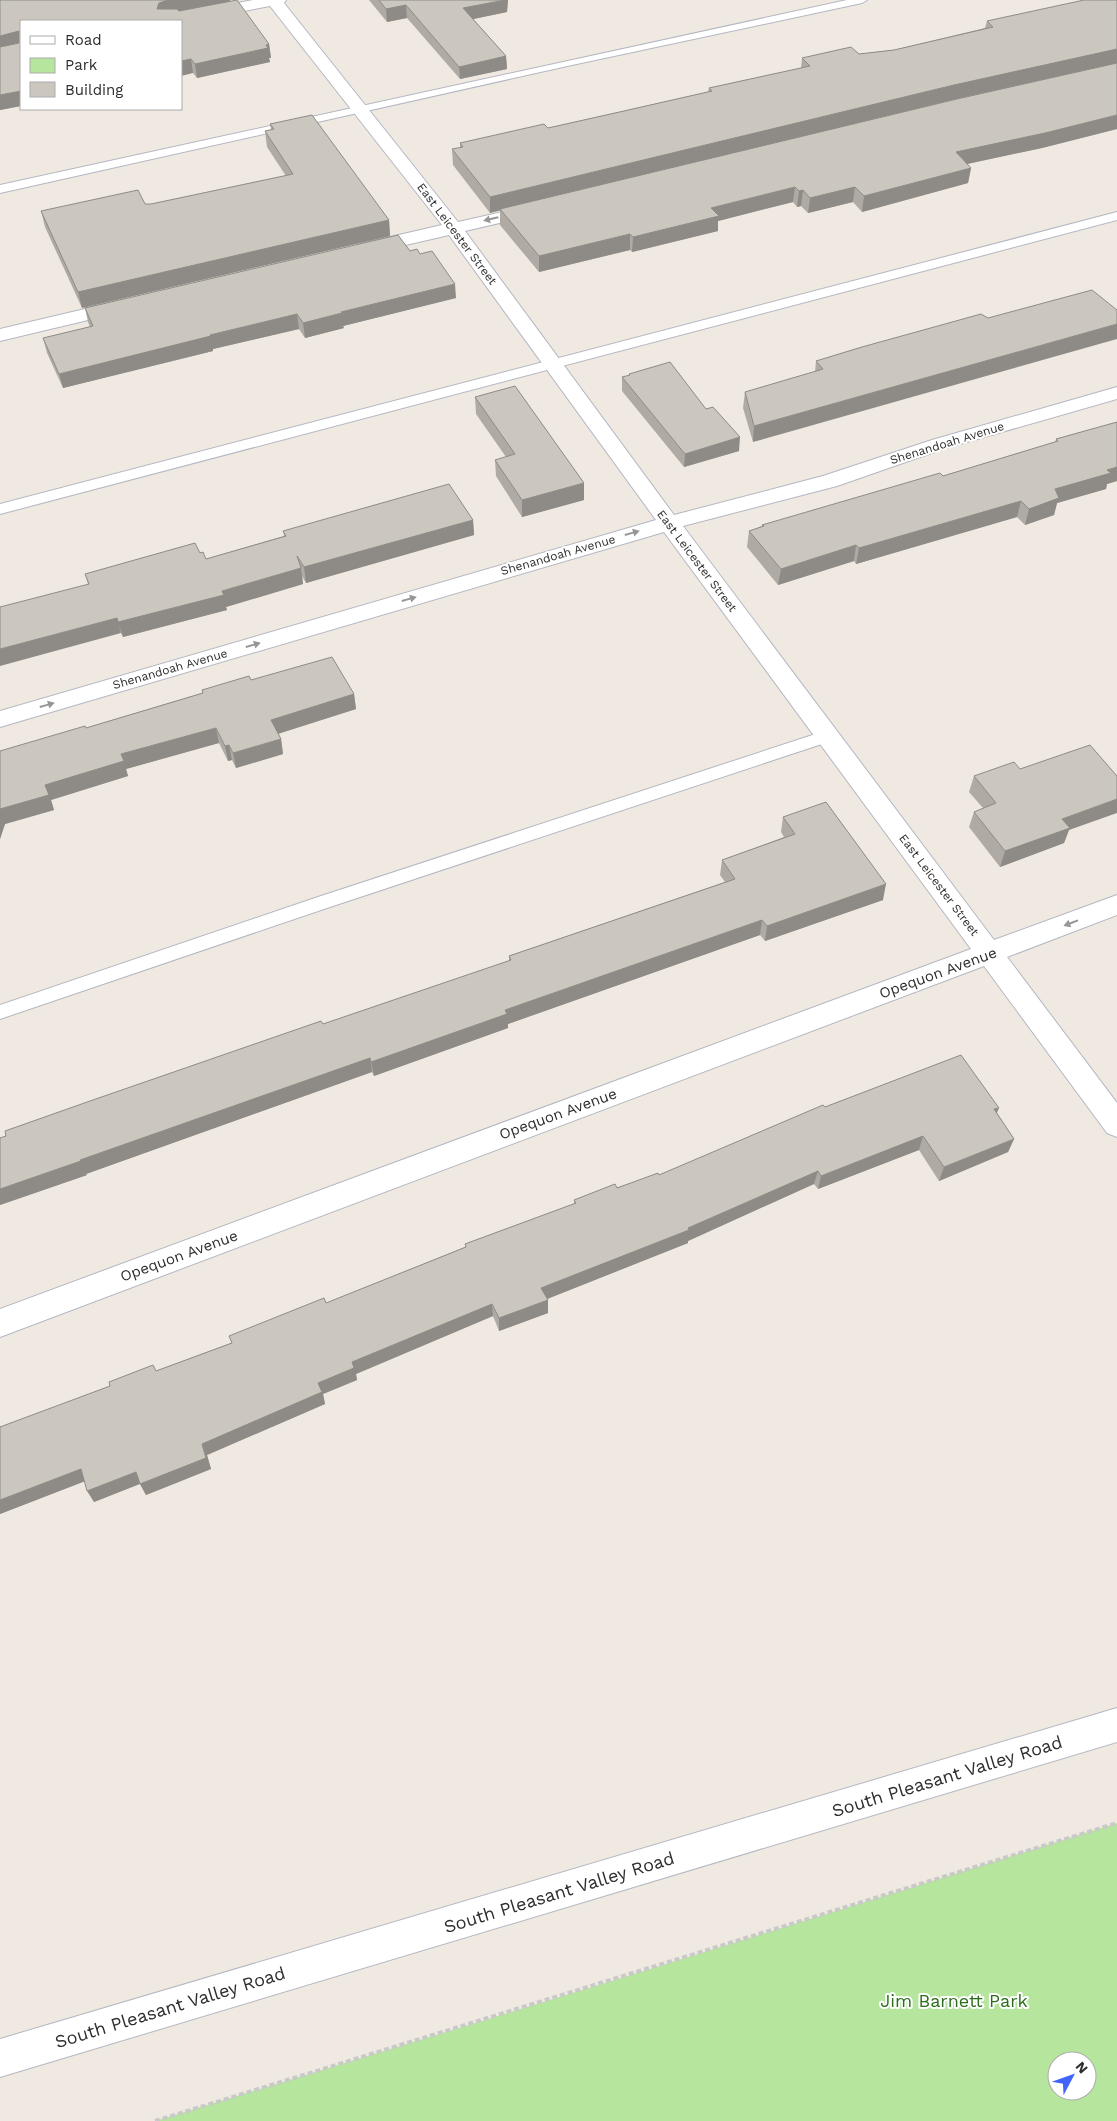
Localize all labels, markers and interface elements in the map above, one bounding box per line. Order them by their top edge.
legend [20,20,182,110]
text: Road [65,31,102,49]
text: Park [65,56,98,74]
text: Building [65,81,123,99]
street label: East Leicester Street [414,180,500,288]
one-way arrow [483,215,498,223]
street label: Shenandoah Avenue [888,419,1006,467]
street label: East Leicester Street [654,507,740,615]
one-way arrow [625,529,640,537]
street label: Shenandoah Avenue [499,532,617,578]
one-way arrow [402,595,417,603]
one-way arrow [246,641,261,649]
street label: Shenandoah Avenue [111,646,229,692]
one-way arrow [39,701,54,709]
street label: East Leicester Street [896,831,982,939]
one-way arrow [1064,919,1079,927]
street label: Opequon Avenue [877,943,999,1003]
street label: Opequon Avenue [497,1084,619,1144]
street label: Opequon Avenue [118,1226,240,1286]
street label: South Pleasant Valley Road [829,1731,1065,1821]
street label: South Pleasant Valley Road [441,1847,677,1937]
street label: South Pleasant Valley Road [52,1962,288,2052]
park label: Jim Barnett Park [880,1990,1028,2011]
north arrow [1047,2051,1097,2101]
text: N [1072,2058,1091,2077]

